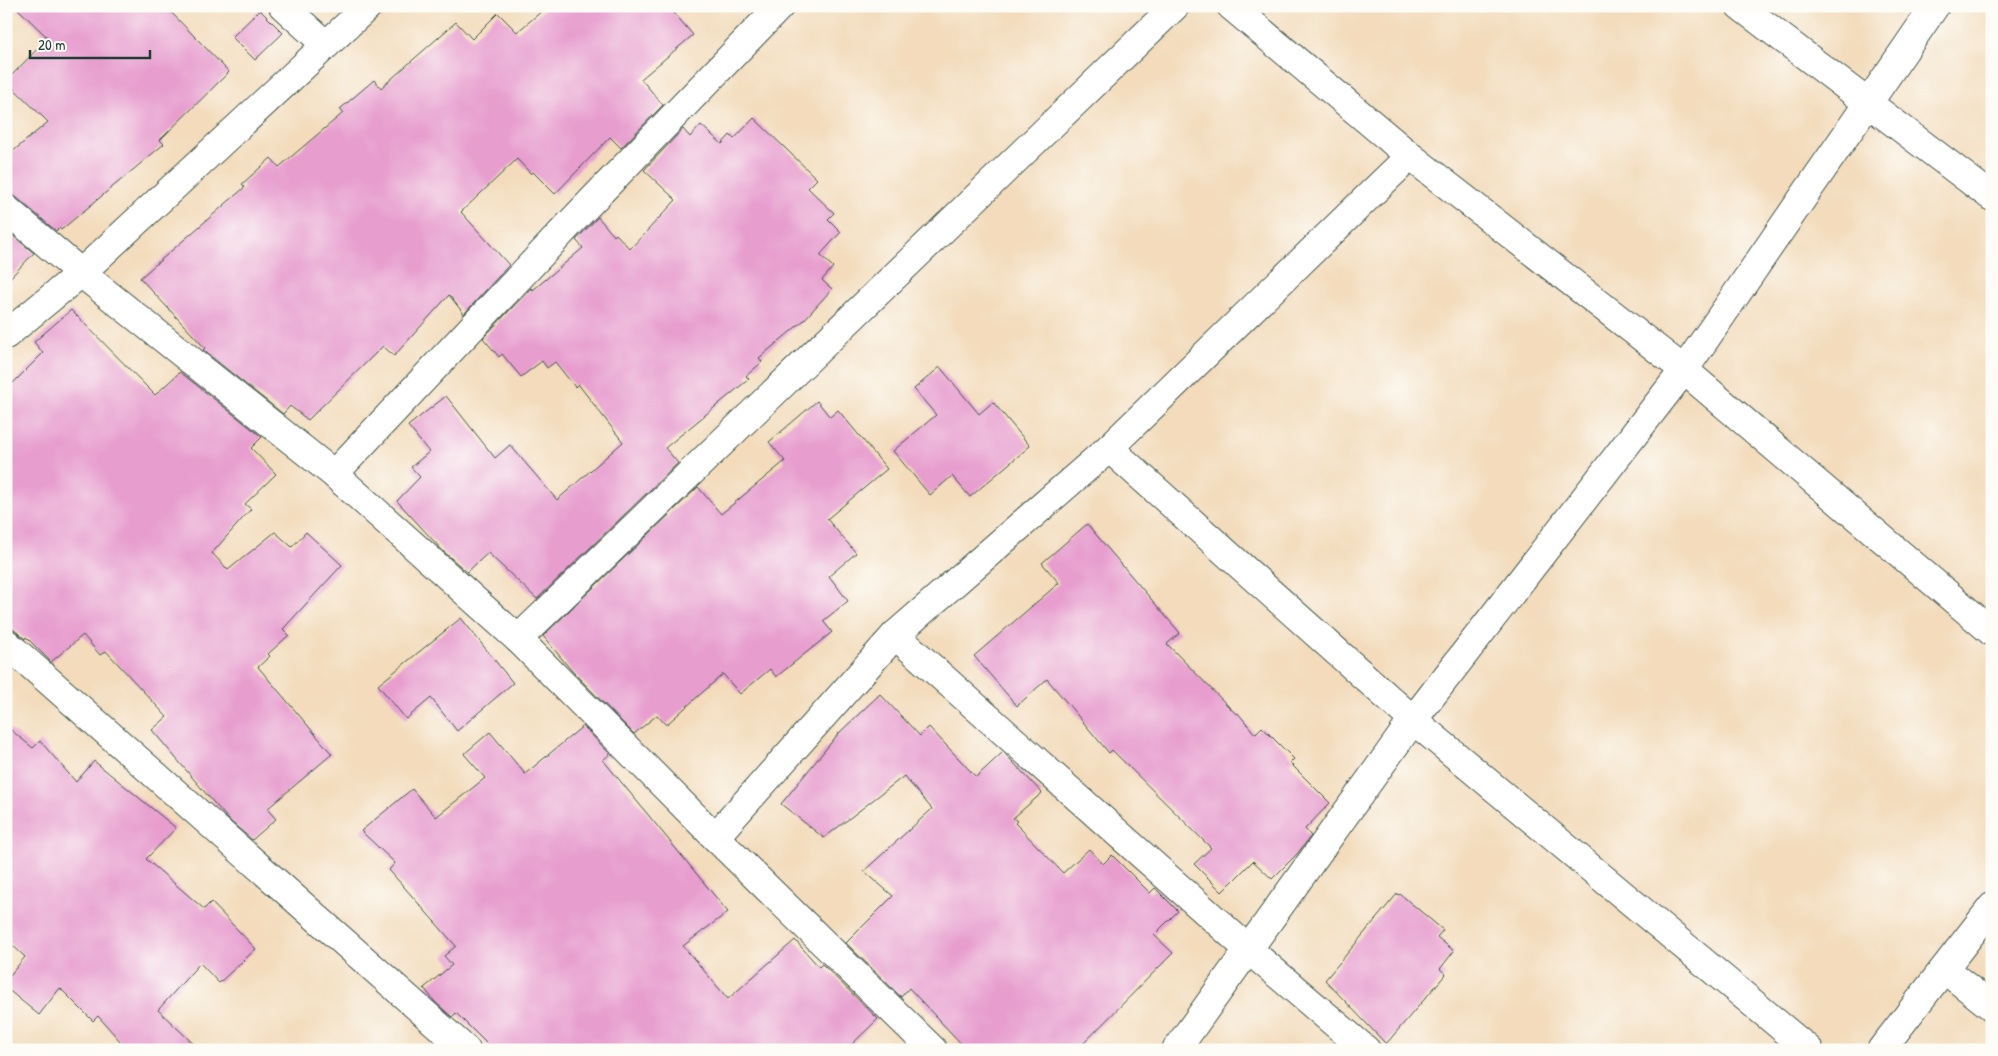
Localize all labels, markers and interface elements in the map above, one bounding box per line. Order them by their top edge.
scale bar [30,28,150,60]
text: 20 m [38,34,65,55]

